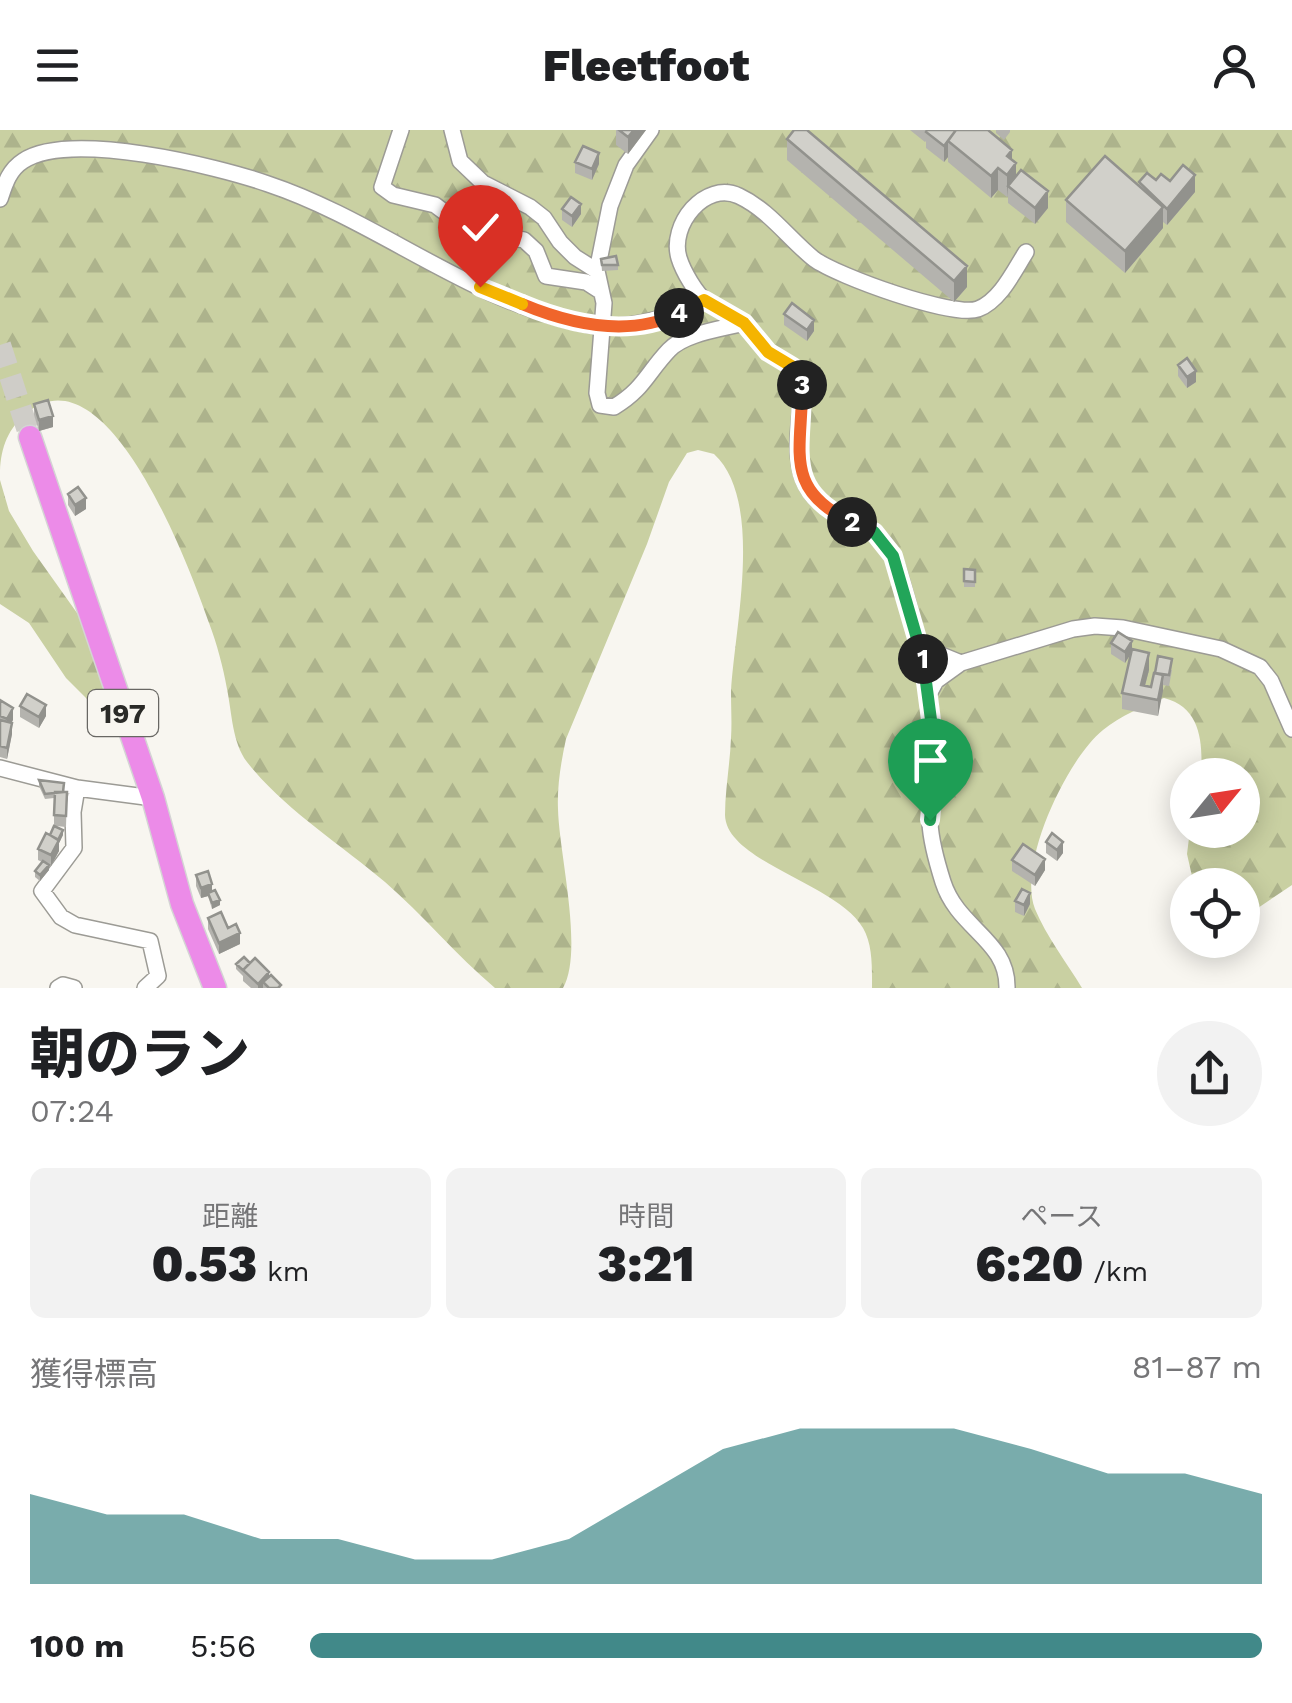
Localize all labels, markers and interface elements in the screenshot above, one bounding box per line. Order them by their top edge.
icon: menu [30,38,85,93]
icon: person [1207,38,1262,93]
text: Fleetfoot [542,39,750,92]
pin [438,185,523,288]
icon: check [453,200,508,255]
pin: 4 [654,288,704,338]
text: 4 [670,296,688,329]
pin: 3 [777,360,827,410]
text: 3 [794,368,810,401]
pin: 2 [827,497,877,547]
text: 2 [844,505,860,538]
pin: 1 [898,634,948,684]
text: 1 [917,642,929,675]
road number: 197 [88,690,158,736]
pin [888,718,973,821]
icon: arrive [903,733,958,788]
north arrow [1170,758,1260,848]
map controls [1170,758,1260,958]
button: locate [1170,868,1260,958]
button: share [1157,1021,1262,1126]
text: 朝のラン [30,1022,250,1086]
text: 07:24 [30,1092,114,1130]
text: 距離 [202,1200,258,1233]
text: 時間 [618,1200,674,1233]
text: ペース [1020,1200,1103,1233]
text: 0.53 [151,1234,257,1293]
text: 3:21 [597,1234,695,1293]
text: 6:20 [975,1234,1084,1293]
text: km [257,1255,310,1288]
text: /km [1084,1255,1148,1288]
text: 81–87 m [1132,1348,1262,1386]
text: 獲得標高 [30,1355,158,1393]
text: 100 m [30,1627,124,1665]
text: 5:56 [190,1627,256,1665]

